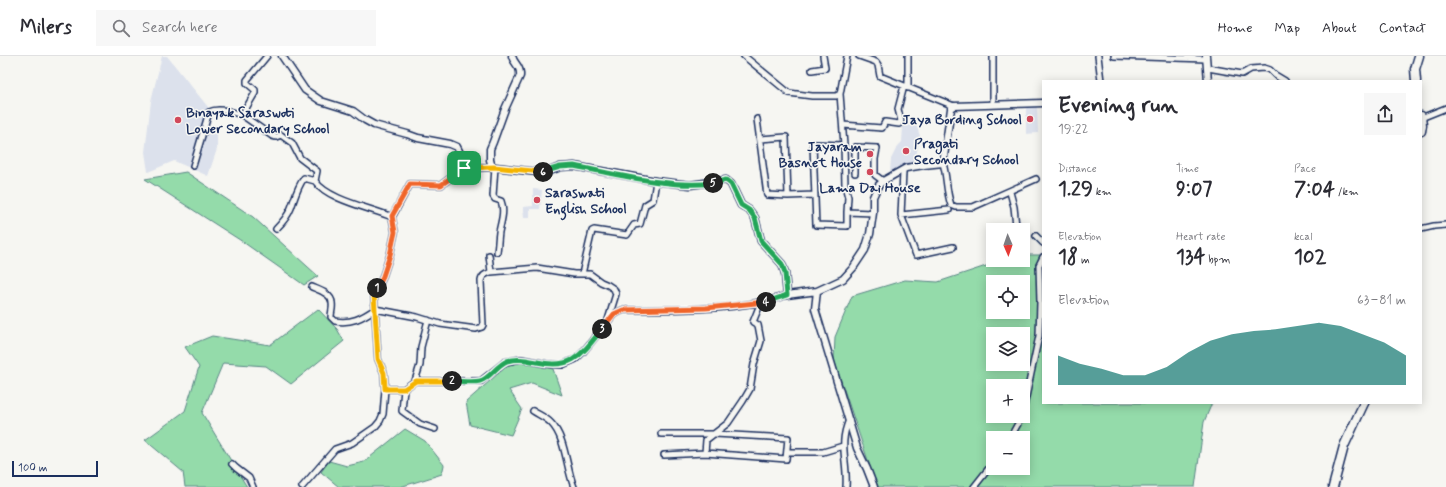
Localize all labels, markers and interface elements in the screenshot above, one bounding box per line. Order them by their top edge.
search box [96,10,376,46]
text: Milers [20,15,72,40]
icon: search [110,17,132,39]
text: Search here [142,18,217,38]
text: Home [1218,19,1252,37]
text: Map [1274,19,1300,37]
text: About [1322,19,1357,37]
text: Contact [1379,19,1426,37]
text: Evening run [1058,92,1178,120]
button: share [1364,93,1406,135]
place label: Binayak Saraswoti Lower Secondary School [186,104,330,138]
place label: Jaya Bording School [902,111,1022,130]
marker: Jaya Bording School [1025,114,1035,124]
marker: Binayak Saraswoti Lower Secondary School [173,115,183,125]
text: 19:22 [1058,121,1088,138]
place label: Pragati Secondary School [914,135,1019,169]
place label: Jayaram Basnet House [779,138,862,172]
marker: Pragati Secondary School [901,146,911,156]
marker: Jayaram Basnet House [865,149,875,159]
pin [447,151,481,185]
icon: arrive [453,157,475,179]
pin: 6 [533,162,553,182]
text: Distance [1058,162,1097,176]
text: Time [1176,162,1199,176]
text: Pace [1294,162,1316,176]
text: 6 [540,165,546,179]
marker: Lama Dai House [865,167,875,177]
pin: 5 [703,173,723,193]
text: 5 [710,176,716,190]
text: 1.29 [1058,176,1093,203]
text: 9:07 [1176,176,1212,203]
text: 7:04 [1294,176,1335,203]
place label: Lama Dai House [819,179,921,197]
place label: Saraswati English School [545,184,627,221]
text: km [1093,185,1112,199]
text: /km [1335,185,1359,199]
marker: Saraswati English School [532,195,542,205]
north arrow [986,223,1030,267]
map controls [986,223,1030,475]
text: Elevation [1058,230,1101,244]
text: Heart rate [1176,230,1225,244]
text: kcal [1294,230,1312,244]
text: 18 [1058,244,1078,271]
text: 134 [1176,244,1205,271]
text: 102 [1294,244,1326,271]
text: m [1078,253,1090,267]
text: bpm [1205,253,1230,267]
button: locate [986,275,1030,319]
pin: 1 [367,278,387,298]
text: 1 [375,281,379,295]
pin: 4 [756,292,776,312]
text: Elevation [1058,292,1109,309]
text: 63–81 m [1357,292,1406,309]
text: 4 [763,295,769,309]
pin: 3 [592,319,612,339]
text: 3 [600,322,604,336]
button: layers [986,327,1030,371]
pin: 2 [442,371,462,391]
text: 2 [449,374,455,388]
button: + [986,379,1030,423]
button: − [986,431,1030,475]
scale bar [12,459,98,478]
text: 100 m [18,461,48,475]

